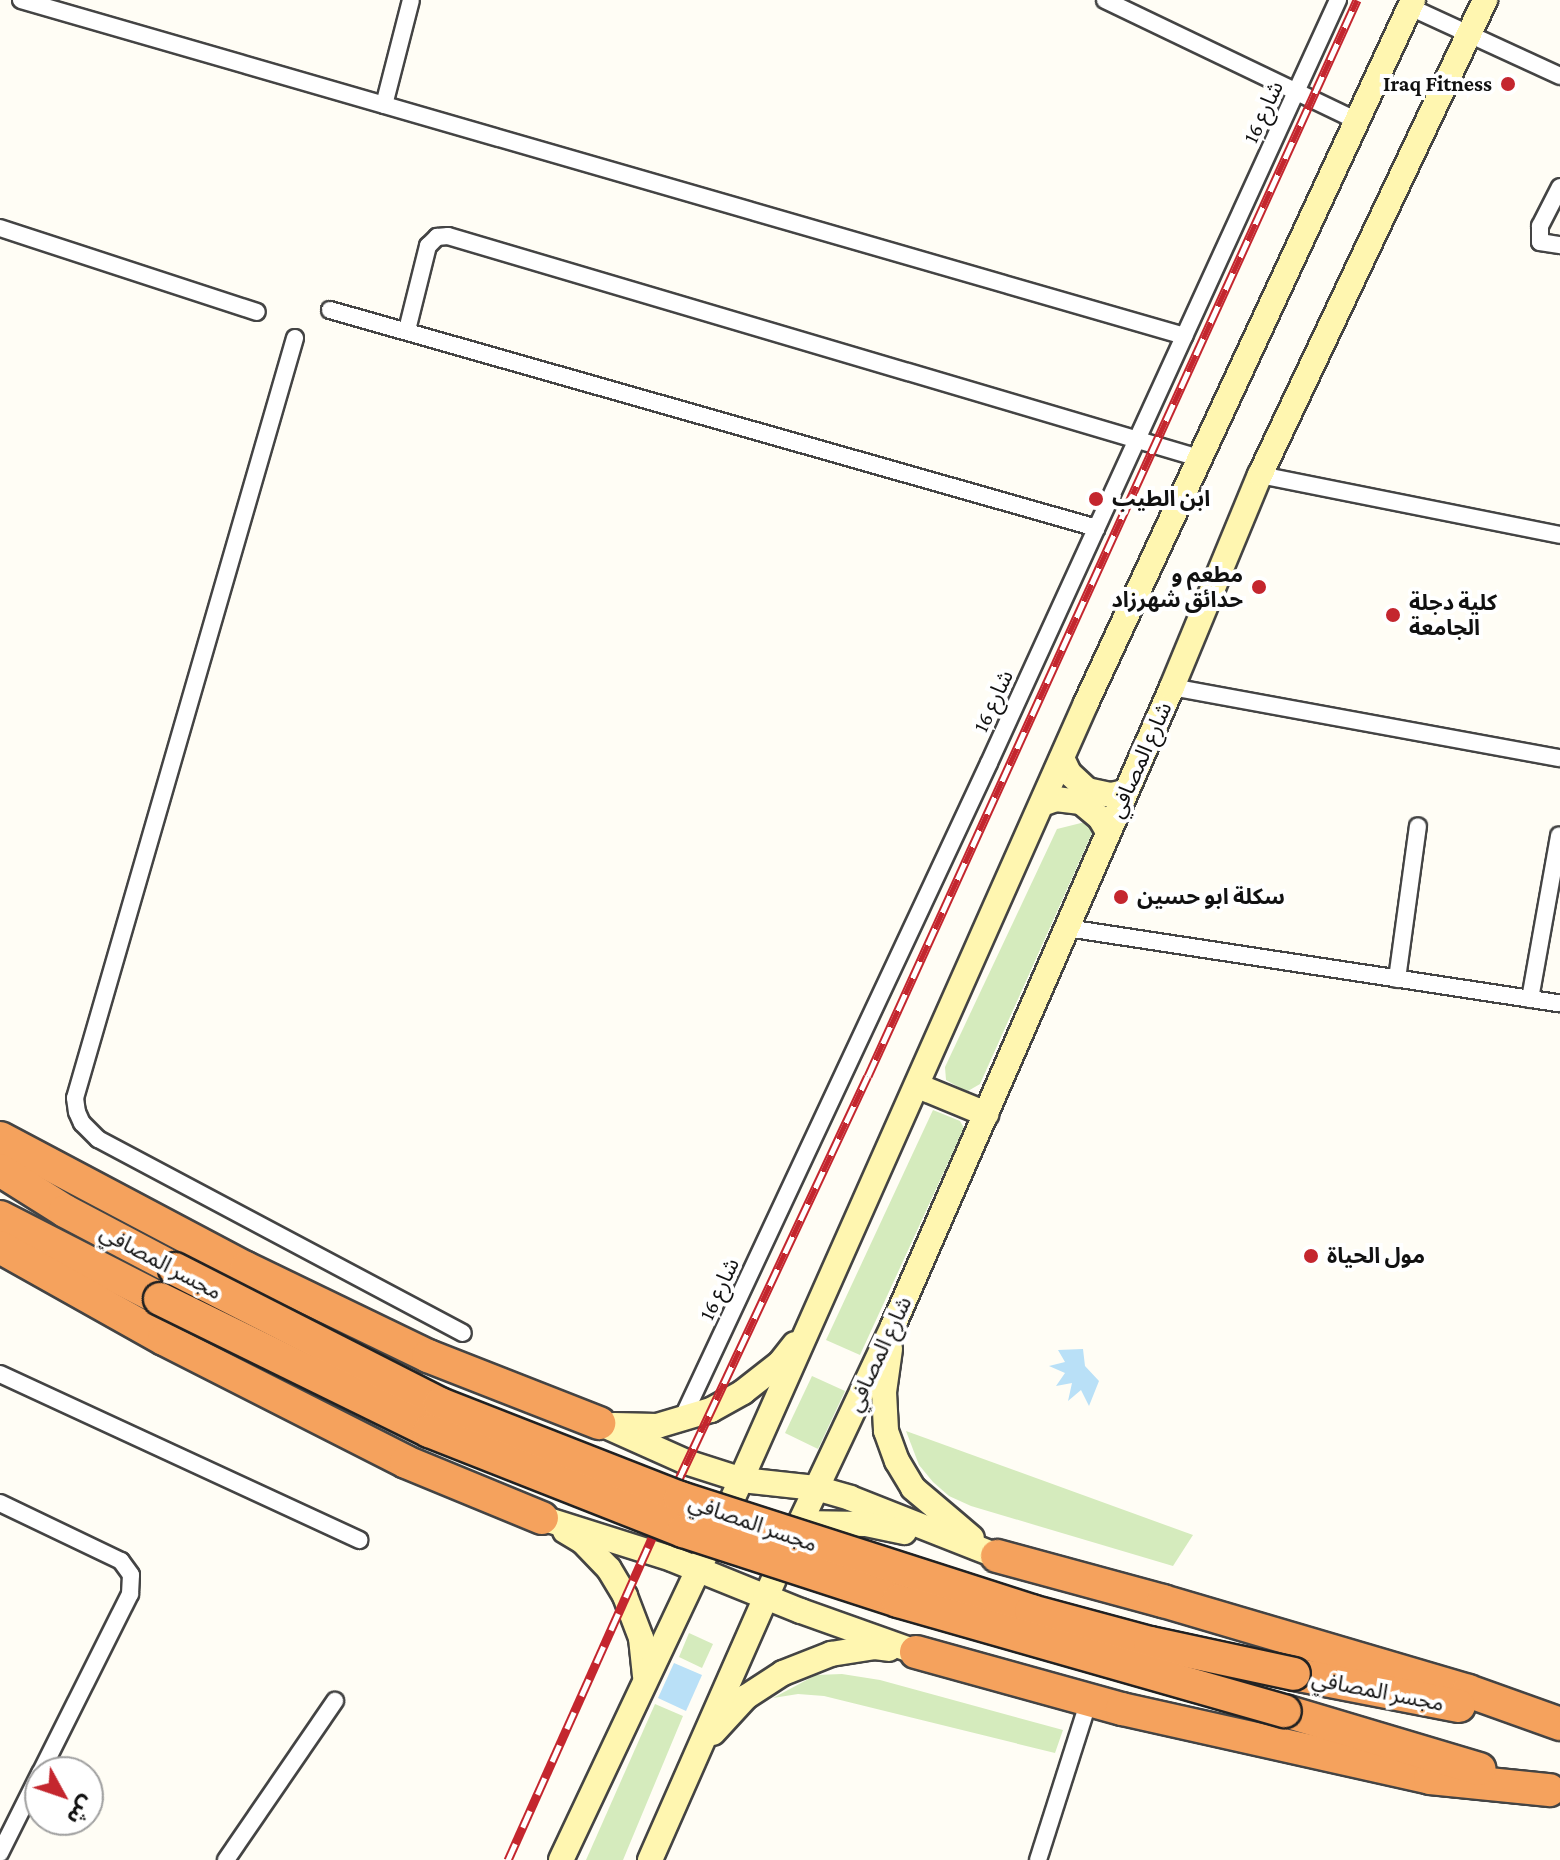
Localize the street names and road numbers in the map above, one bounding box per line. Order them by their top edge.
street label: شارع 16 [1237,77,1289,147]
street label: شارع 16 [967,666,1019,736]
street label: شارع المصافي [1103,698,1177,822]
street label: مجسر المصافي [96,1219,226,1305]
street label: شارع 16 [693,1254,745,1324]
street label: شارع المصافي [841,1292,917,1416]
street label: مجسر المصافي [685,1489,821,1557]
street label: مجسر المصافي [1310,1665,1446,1717]

